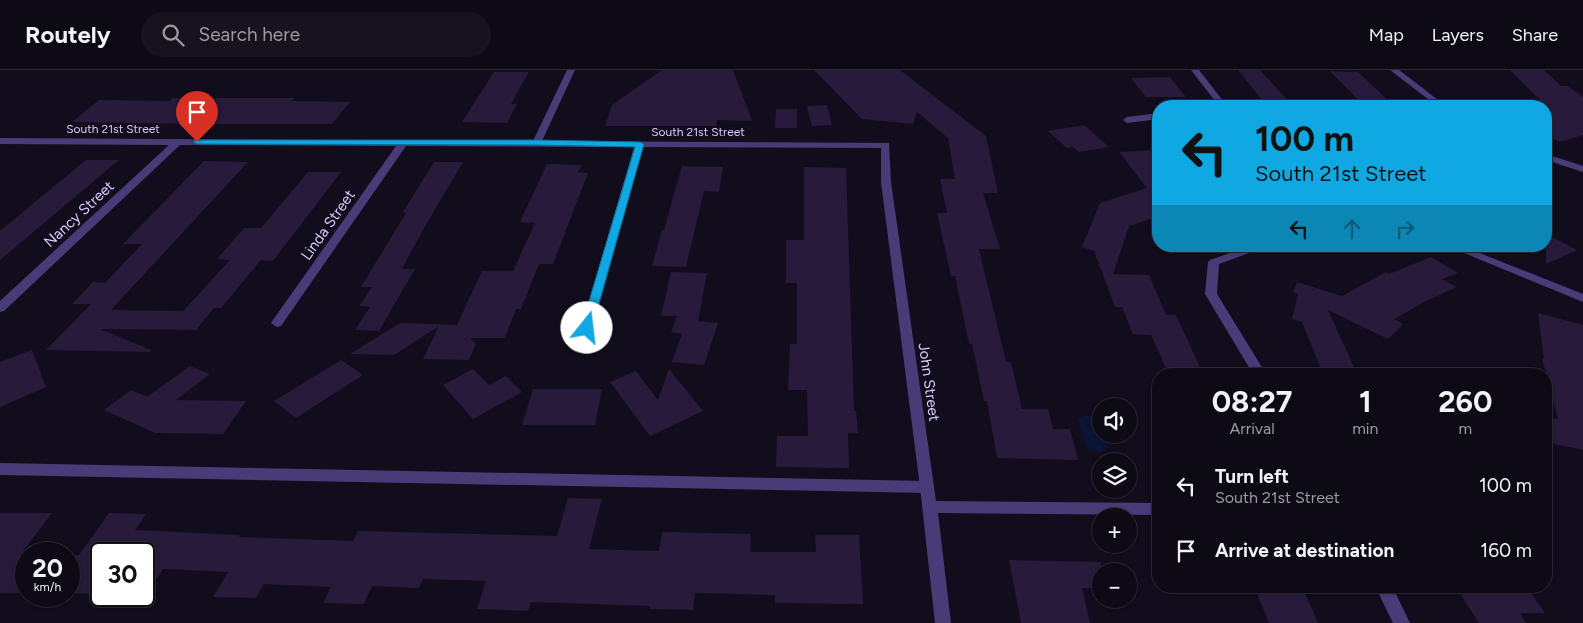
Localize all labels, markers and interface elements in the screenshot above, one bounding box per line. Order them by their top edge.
search box [141,12,491,57]
text: Routely [25,20,111,49]
icon: search [159,21,187,49]
text: Search here [199,23,300,46]
text: Map [1369,24,1404,46]
text: Layers [1432,24,1484,46]
text: Share [1512,24,1558,46]
pin [176,91,218,142]
icon: arrive [183,98,211,126]
text: 100 m [1255,118,1354,160]
icon: left [1172,120,1237,185]
street label: South 21st Street [66,122,160,136]
street label: South 21st Street [651,125,745,139]
text: South 21st Street [1255,160,1427,187]
street label: Nancy Street [40,177,118,251]
street label: Linda Street [297,186,359,264]
icon: left [1285,215,1313,243]
icon: ahead [1338,215,1366,243]
icon: right [1391,215,1419,243]
position arrow [560,301,612,353]
street label: John Street [915,342,943,423]
text: 08:27 [1212,383,1293,420]
text: 1 [1359,383,1372,420]
text: 260 [1438,383,1492,420]
map controls [1092,398,1137,608]
button: sound [1092,398,1137,443]
text: Arrival [1230,419,1275,438]
text: min [1352,419,1378,438]
text: m [1458,419,1472,438]
button: layers [1092,453,1137,498]
text: Turn left [1215,465,1289,488]
icon: left [1172,472,1200,500]
text: 100 m [1479,474,1532,497]
text: South 21st Street [1215,488,1340,507]
button: + [1092,508,1137,553]
icon: arrive [1172,537,1200,565]
text: Arrive at destination [1215,539,1394,562]
text: 160 m [1480,539,1532,562]
speed limit sign: 30 [90,542,155,607]
text: 20 [32,553,63,583]
button: − [1092,563,1137,608]
text: km/h [34,580,61,594]

